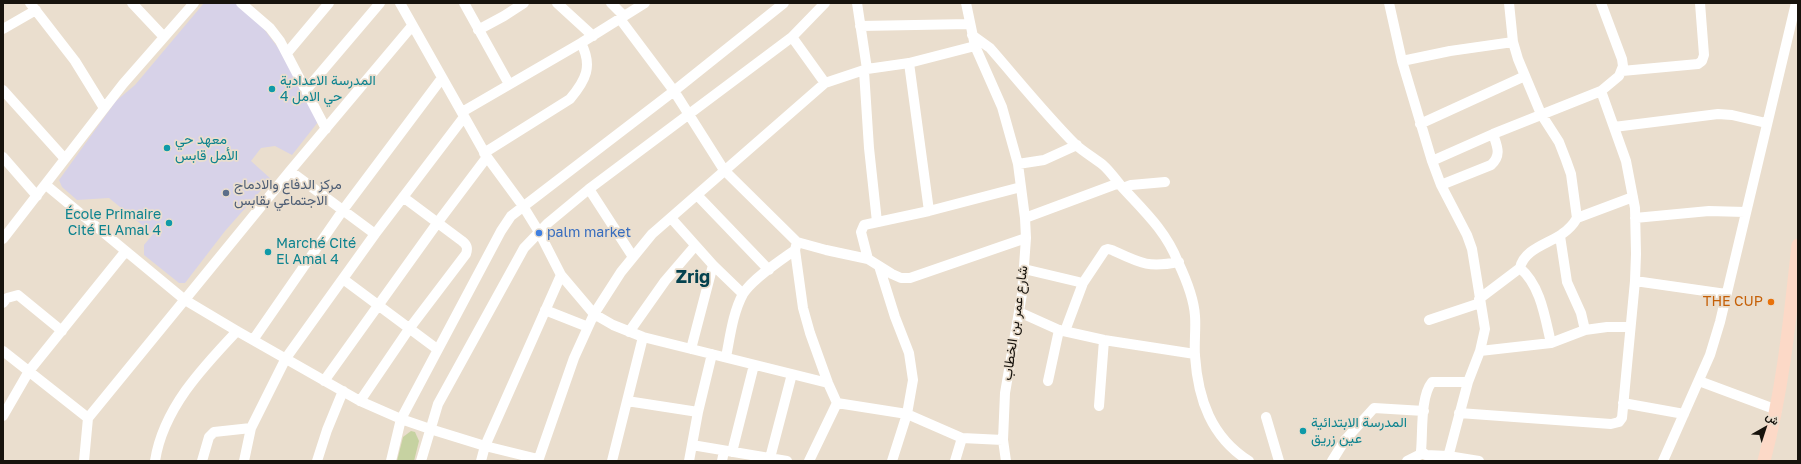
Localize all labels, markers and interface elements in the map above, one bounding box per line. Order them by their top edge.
place label: المدرسة الاعدادية حي الامل 4 [280,73,376,106]
marker: المدرسة الاعدادية حي الامل 4 [267,84,277,94]
place label: معهد حي الأمل قابس [175,132,238,164]
marker: معهد حي الأمل قابس [162,143,172,153]
place label: مركز الدفاع والادماج الاجتماعي بقابس [234,177,342,210]
marker: مركز الدفاع والادماج الاجتماعي بقابس [221,188,231,198]
place label: École Primaire Cité El Amal 4 [65,207,161,240]
marker: École Primaire Cité El Amal 4 [164,218,174,228]
place label: palm market [547,225,631,241]
marker: palm market [534,228,544,238]
place label: Marché Cité El Amal 4 [276,236,356,268]
marker: Marché Cité El Amal 4 [263,247,273,257]
street label: شارع عمر بن الخطاب [999,264,1031,382]
district label: Zrig [676,266,710,288]
place label: THE CUP [1703,294,1763,310]
marker: THE CUP [1766,297,1776,307]
north arrow [1745,408,1785,448]
text: ش [1764,409,1782,427]
place label: المدرسة الابتدائية عين زريق [1311,415,1407,448]
marker: المدرسة الابتدائية عين زريق [1298,426,1308,436]

